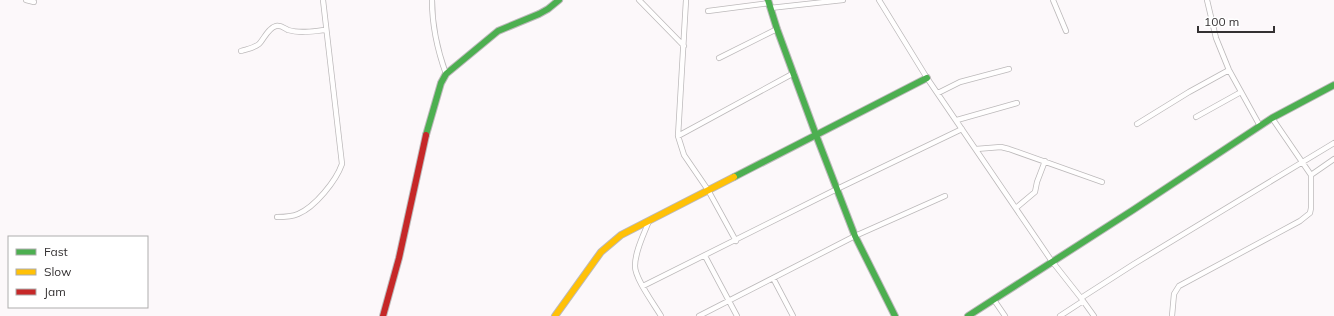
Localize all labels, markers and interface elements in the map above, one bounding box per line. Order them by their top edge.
scale bar [1198,8,1274,34]
text: 100 m [1204,14,1239,29]
legend [8,236,148,308]
text: Fast [44,244,68,259]
text: Slow [44,264,72,279]
text: Jam [44,284,66,299]

